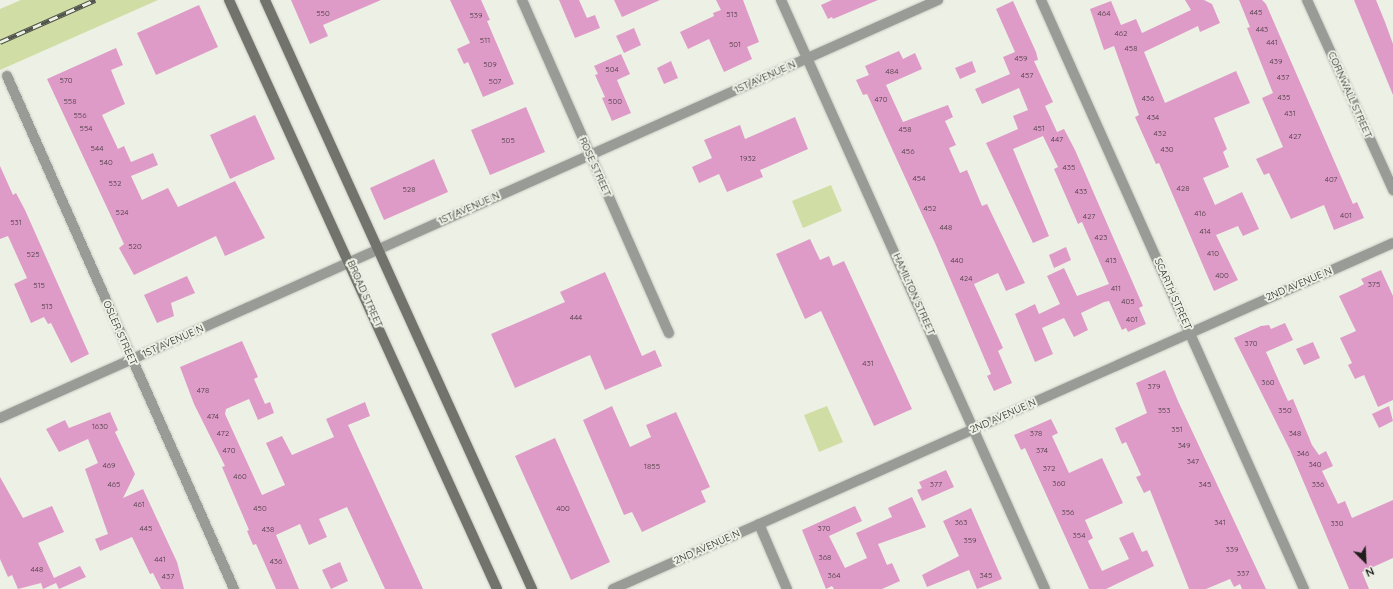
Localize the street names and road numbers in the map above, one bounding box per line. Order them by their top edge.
street label: CORNWALL STREET [1326,50,1374,140]
street label: 1ST AVENUE N [732,58,798,96]
street label: ROSE STREET [576,135,614,199]
street label: 1ST AVENUE N [436,189,502,227]
street label: HAMILTON STREET [891,251,937,337]
street label: SCARTH STREET [1152,256,1194,332]
street label: BROAD STREET [345,258,385,330]
street label: 2ND AVENUE N [1264,265,1334,303]
street label: OSLER STREET [100,299,140,367]
street label: 1ST AVENUE N [140,322,206,360]
street label: 2ND AVENUE N [968,396,1038,436]
street label: 2ND AVENUE N [672,527,742,567]

